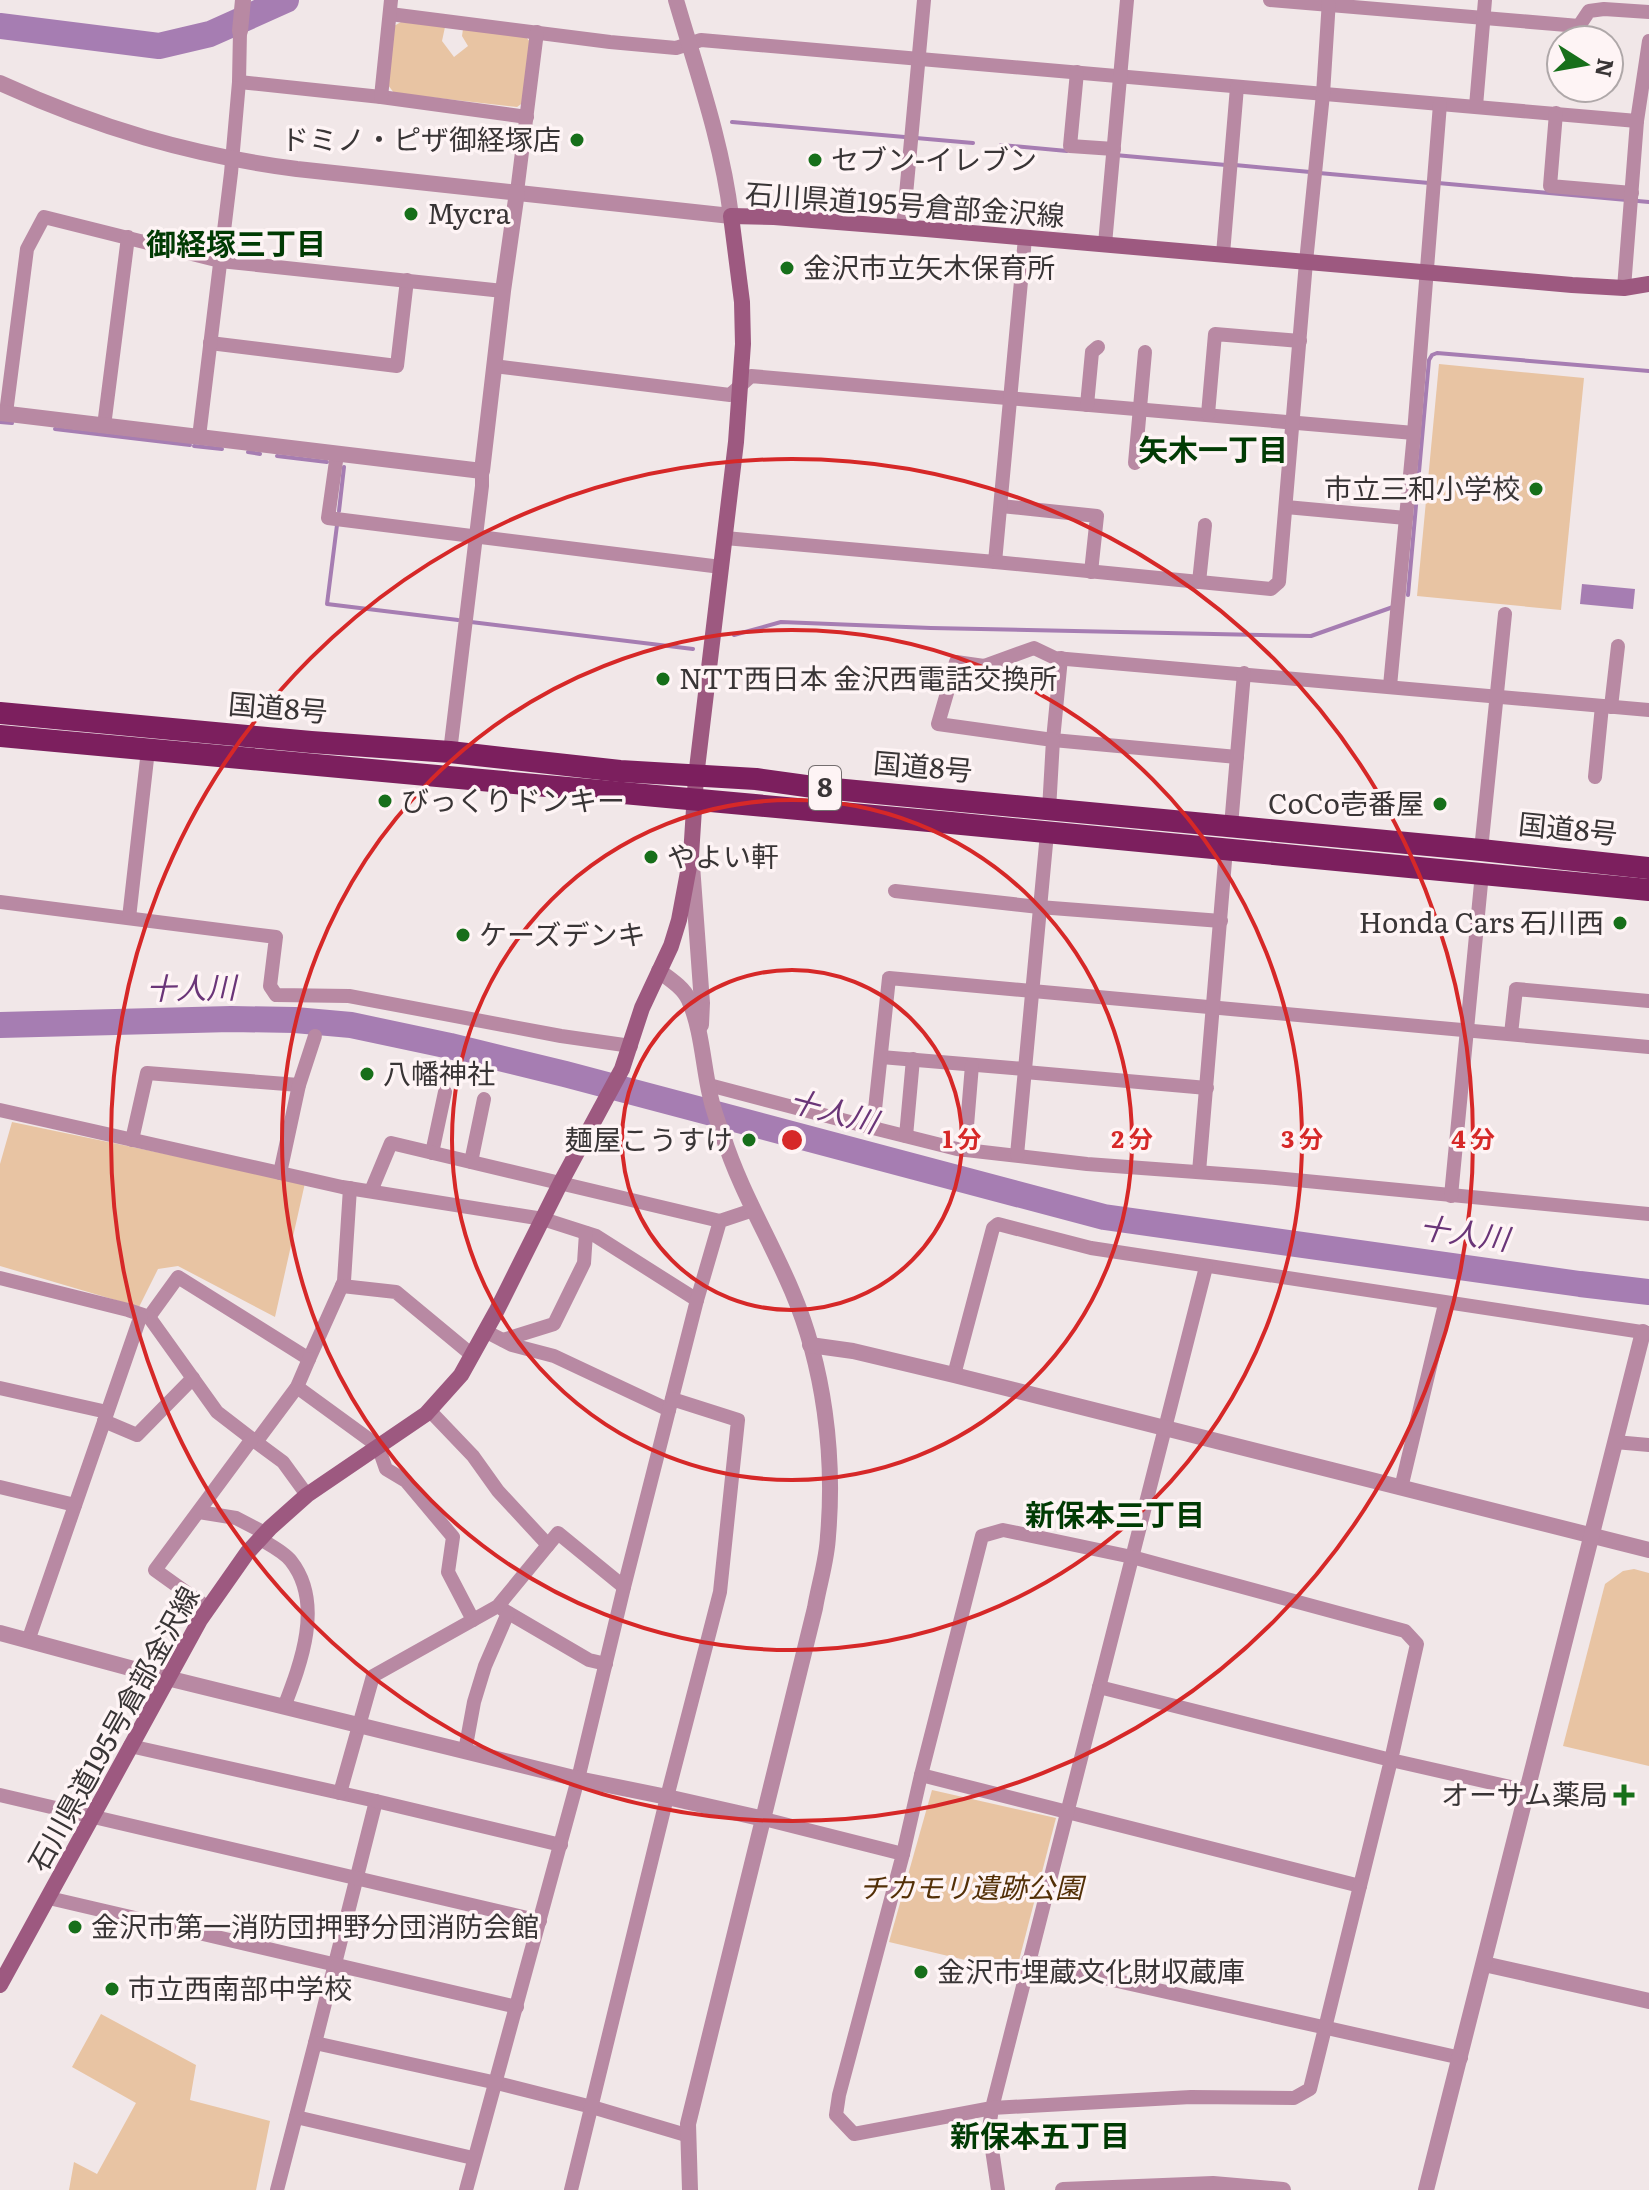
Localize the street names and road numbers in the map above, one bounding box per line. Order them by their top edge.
street label: 石川県道195号倉部金沢線 [744,171,1066,235]
street label: 国道8号 [227,681,330,731]
street label: 国道8号 [872,740,975,790]
road number: 8 [809,766,841,810]
street label: 国道8号 [1517,801,1620,853]
street label: 石川県道195号倉部金沢線 [16,1578,208,1878]

